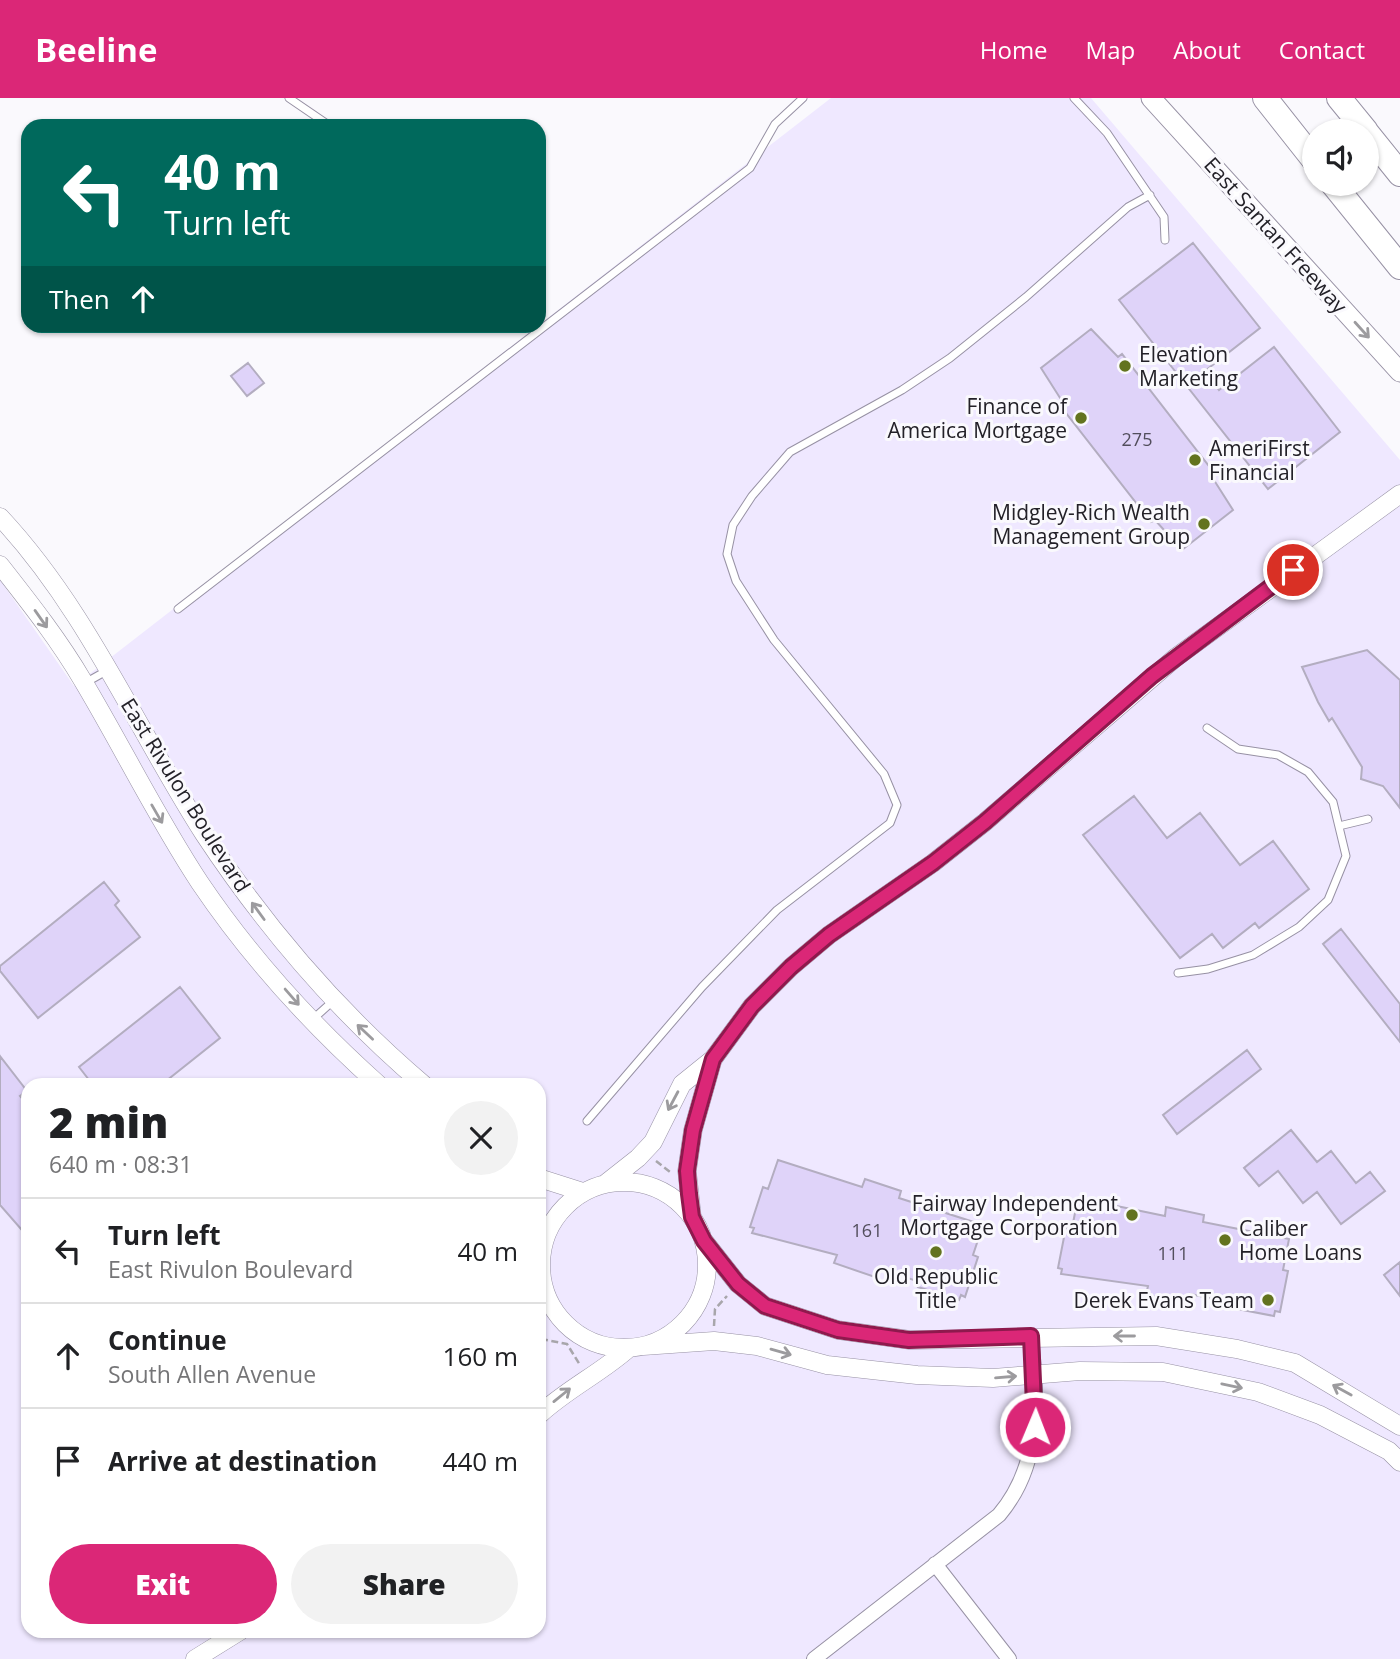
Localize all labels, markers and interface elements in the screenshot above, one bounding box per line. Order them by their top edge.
text: Beeline [35,27,158,72]
text: Home [980,33,1048,66]
text: Map [1086,33,1135,66]
text: About [1173,33,1241,66]
text: Contact [1279,33,1365,66]
map controls [1302,119,1379,196]
button: sound [1302,119,1379,196]
text: 40 m [164,138,281,204]
icon: left [49,147,140,238]
street label: East Santan Freeway [1198,151,1354,320]
text: Turn left [164,201,290,244]
icon: ahead [124,280,162,318]
text: Then [49,281,110,317]
one-way arrow [1354,321,1370,339]
place label: Elevation Marketing [1139,340,1238,392]
marker: Elevation Marketing [1117,358,1133,374]
place label: Finance of America Mortgage [888,392,1069,444]
marker: Finance of America Mortgage [1073,410,1089,426]
house number: 275 [1122,427,1152,451]
place label: AmeriFirst Financial [1209,434,1310,486]
marker: AmeriFirst Financial [1187,452,1203,468]
place label: Midgley-Rich Wealth Management Group [992,498,1190,550]
marker: Midgley-Rich Wealth Management Group [1196,516,1212,532]
pin [1263,540,1323,600]
icon: arrive [1274,551,1312,589]
one-way arrow [34,609,48,628]
street label: East Rivulon Boulevard [115,693,257,897]
one-way arrow [150,804,164,824]
one-way arrow [251,902,265,921]
one-way arrow [284,988,300,1006]
one-way arrow [357,1024,374,1041]
one-way arrow [666,1090,679,1111]
text: 2 min [49,1093,168,1150]
button: close [444,1101,518,1175]
text: 640 m · 08:31 [49,1148,192,1180]
place label: Fairway Independent Mortgage Corporation [900,1189,1118,1241]
marker: Fairway Independent Mortgage Corporation [1124,1207,1140,1223]
place label: Caliber Home Loans [1239,1214,1362,1266]
text: Turn left [108,1217,220,1253]
house number: 161 [852,1218,882,1242]
icon: left [49,1232,87,1270]
marker: Caliber Home Loans [1217,1232,1233,1248]
text: 40 m [457,1233,518,1269]
house number: 111 [1158,1241,1188,1265]
marker: Old Republic Title [928,1244,944,1260]
text: East Rivulon Boulevard [108,1253,353,1285]
place label: Old Republic Title [874,1262,998,1314]
place label: Derek Evans Team [1073,1286,1254,1314]
marker: Derek Evans Team [1260,1292,1276,1308]
text: Continue [108,1322,227,1358]
one-way arrow [1113,1329,1136,1343]
icon: ahead [49,1337,87,1375]
text: 160 m [443,1338,518,1374]
one-way arrow [770,1347,792,1360]
text: South Allen Avenue [108,1358,316,1390]
one-way arrow [994,1370,1017,1383]
one-way arrow [1220,1380,1243,1394]
one-way arrow [1332,1383,1353,1396]
one-way arrow [553,1387,571,1403]
position arrow [998,1390,1072,1464]
icon: arrive [49,1442,87,1480]
text: Arrive at destination [108,1443,377,1479]
text: 440 m [443,1443,518,1479]
button: Exit [49,1544,277,1624]
button: Share [291,1544,518,1624]

